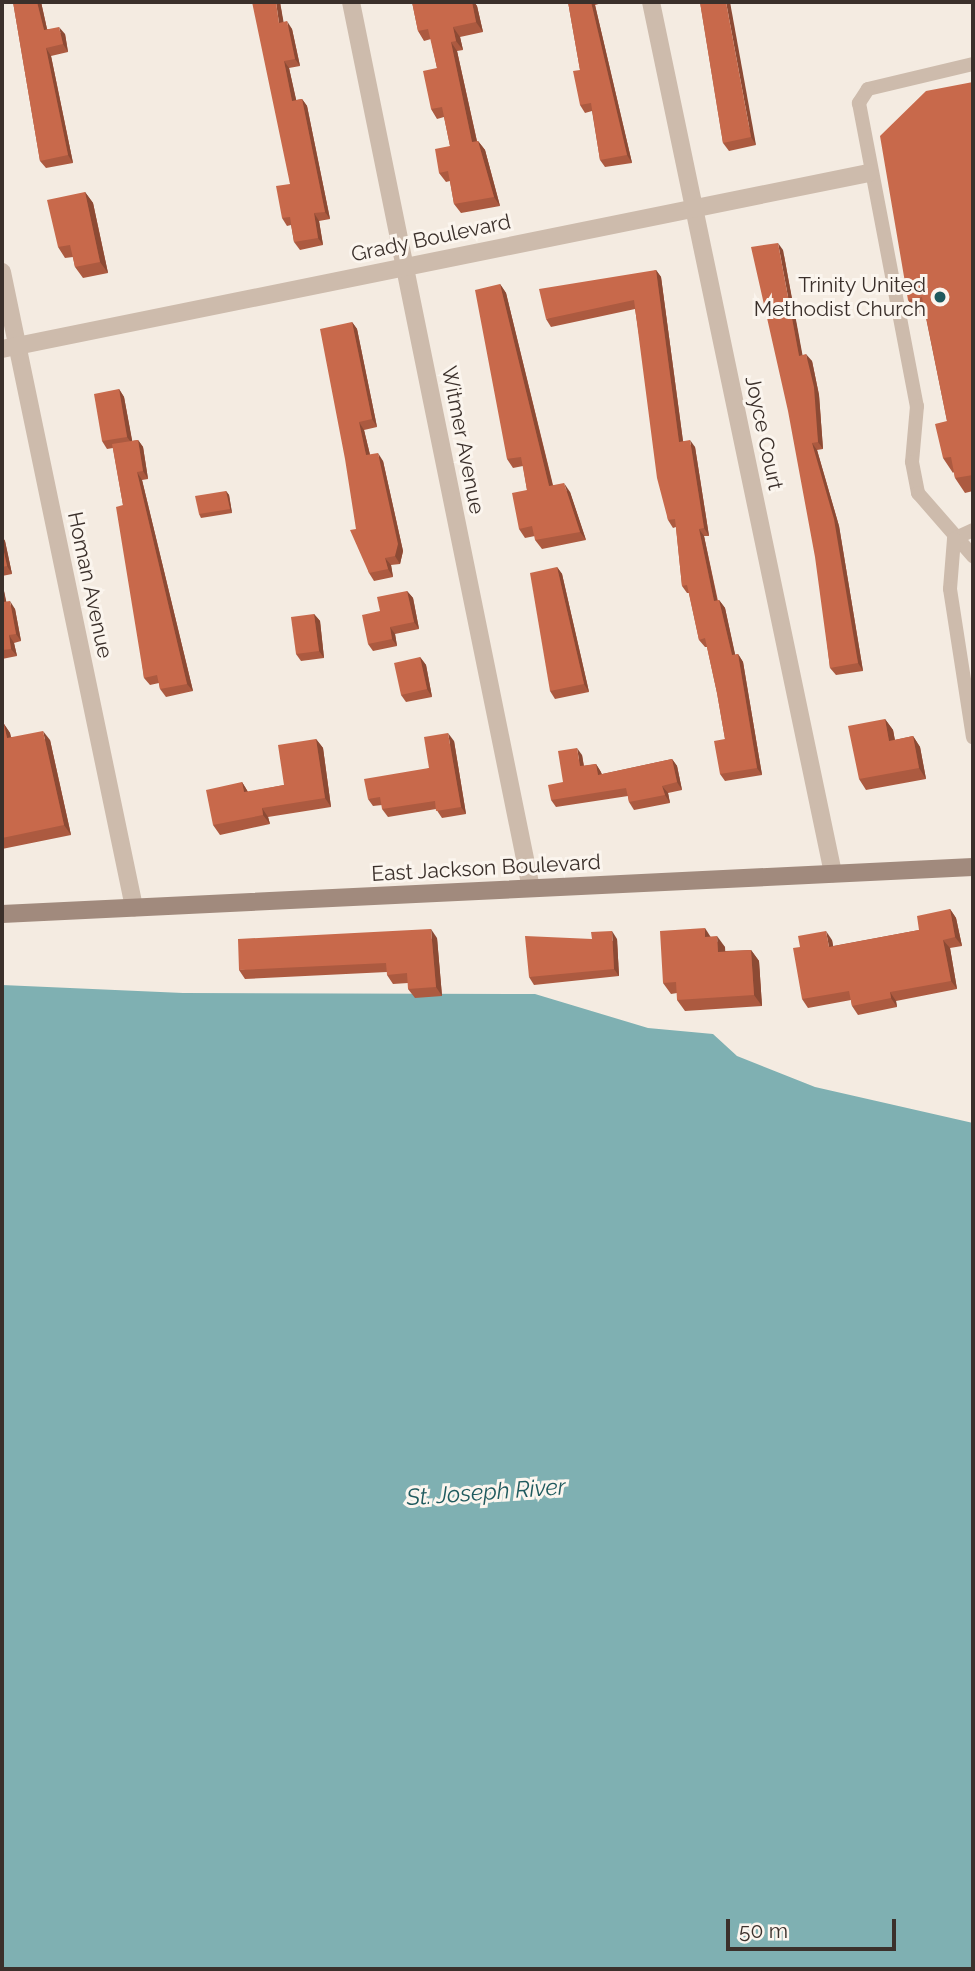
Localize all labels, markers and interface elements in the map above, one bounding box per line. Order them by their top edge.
street label: Grady Boulevard [349,209,513,267]
place label: Trinity United Methodist Church [754,272,926,322]
marker: Trinity United Methodist Church [932,289,948,305]
street label: Witmer Avenue [436,363,490,517]
street label: Joyce Court [740,374,788,492]
street label: Homan Avenue [62,509,118,661]
street label: East Jackson Boulevard [370,849,602,887]
water label: St. Joseph River [405,1473,567,1511]
scale bar [730,1904,900,1948]
text: 50 m [739,1918,788,1943]

